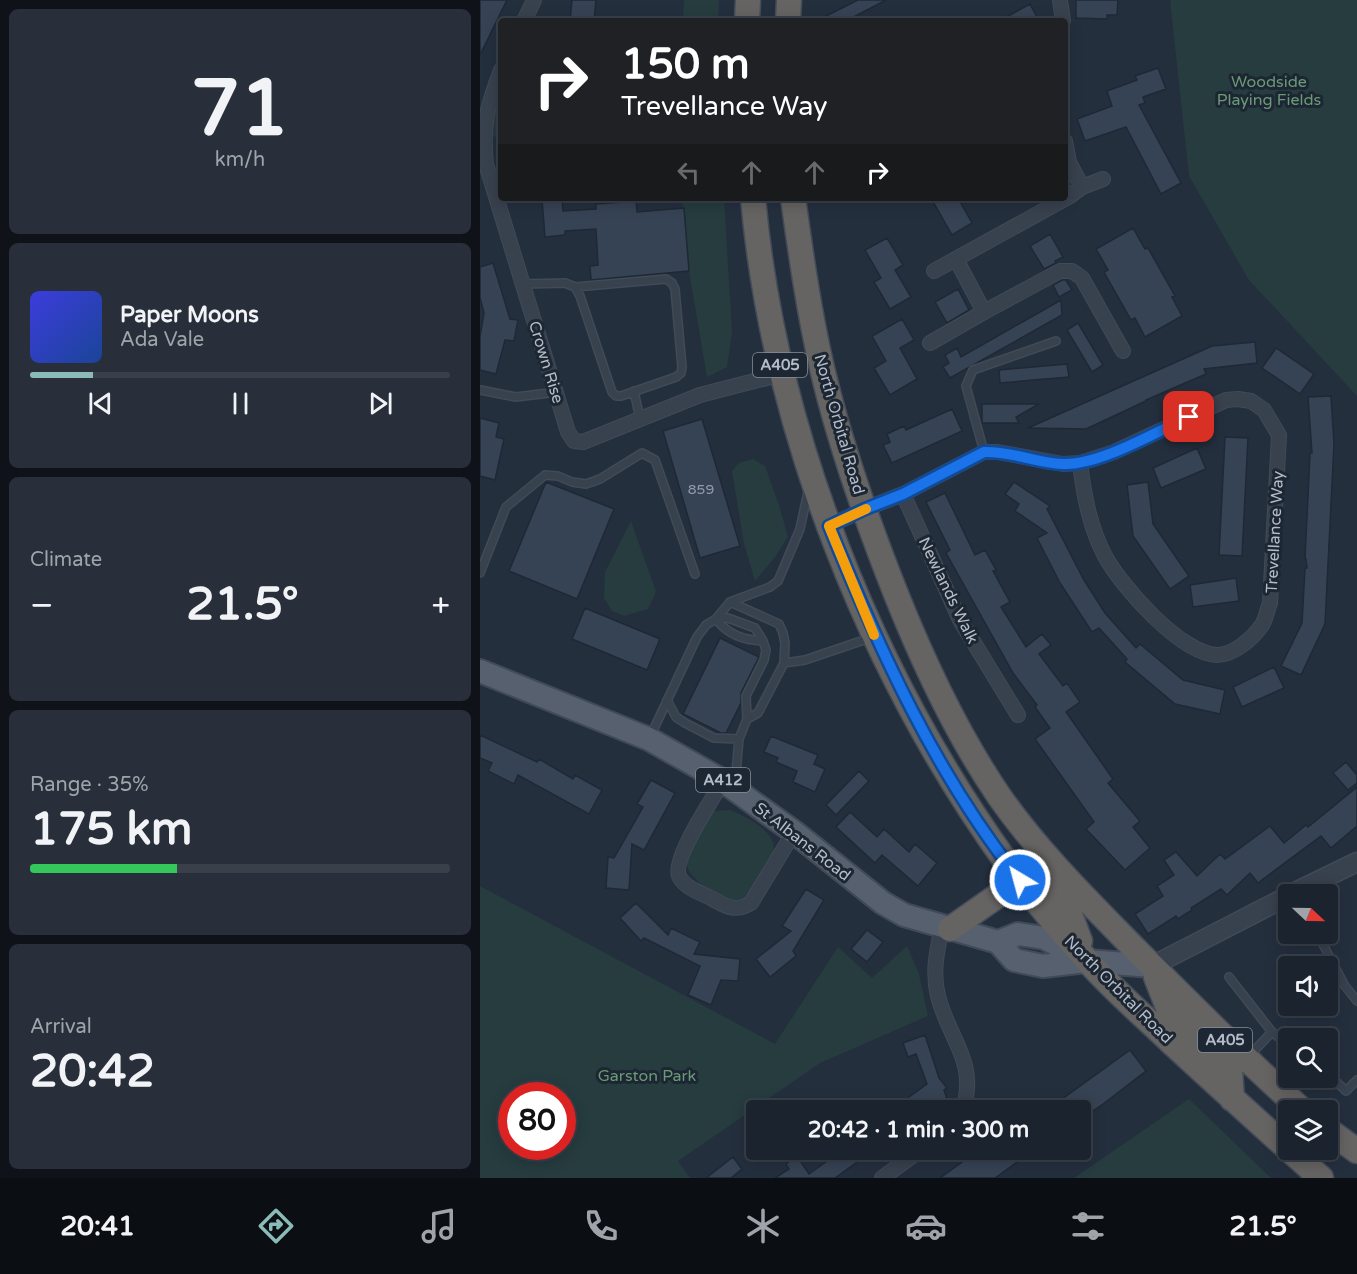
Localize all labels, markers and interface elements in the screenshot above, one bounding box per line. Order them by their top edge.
text: 150 m [621,39,750,90]
icon: right [522,42,600,120]
text: 71 [191,62,289,156]
park label: Woodside Playing Fields [1217,72,1321,110]
text: Trevellance Way [621,90,828,123]
text: km/h [215,148,265,172]
icon: left [672,156,705,189]
icon: ahead [735,156,768,189]
icon: ahead [798,156,831,189]
icon: right [861,156,894,189]
text: Paper Moons [120,302,259,328]
street label: Crown Rise [524,319,568,406]
text: Ada Vale [120,328,204,352]
street label: North Orbital Road [809,352,869,497]
road number: A405 [753,353,807,377]
icon: previous [84,387,117,420]
icon: pause [224,387,257,420]
icon: next [364,387,397,420]
pin [1163,391,1214,442]
icon: arrive [1172,400,1205,433]
street label: Trevellance Way [1262,470,1288,594]
house number: 859 [688,481,714,498]
street label: Newlands Walk [914,534,983,647]
text: Climate [30,548,102,572]
text: 21.5° [186,578,299,632]
text: − [30,586,54,625]
text: + [431,586,450,625]
road number: A412 [696,768,750,792]
text: Range · 35% [30,773,149,797]
street label: St Albans Road [750,798,854,886]
text: 175 km [30,803,192,857]
position arrow [988,848,1052,912]
north arrow [1278,884,1338,944]
map controls [1278,884,1338,1160]
street label: North Orbital Road [1060,931,1177,1048]
button: sound [1278,956,1338,1016]
text: Arrival [30,1015,92,1039]
road number: A405 [1198,1028,1252,1052]
button: search [1278,1028,1338,1088]
text: 20:42 [30,1045,155,1099]
park label: Garston Park [598,1066,697,1086]
speed limit sign: 80 [498,1082,576,1160]
button: layers [1278,1100,1338,1160]
text: 20:42 · 1 min · 300 m [808,1117,1029,1143]
icon: directions [255,1205,297,1247]
icon: music [418,1205,460,1247]
icon: phone [580,1205,622,1247]
icon: climate [742,1205,784,1247]
icon: car [905,1205,947,1247]
icon: filters [1067,1205,1109,1247]
text: 20:41 [60,1210,135,1243]
text: 21.5° [1229,1210,1297,1243]

